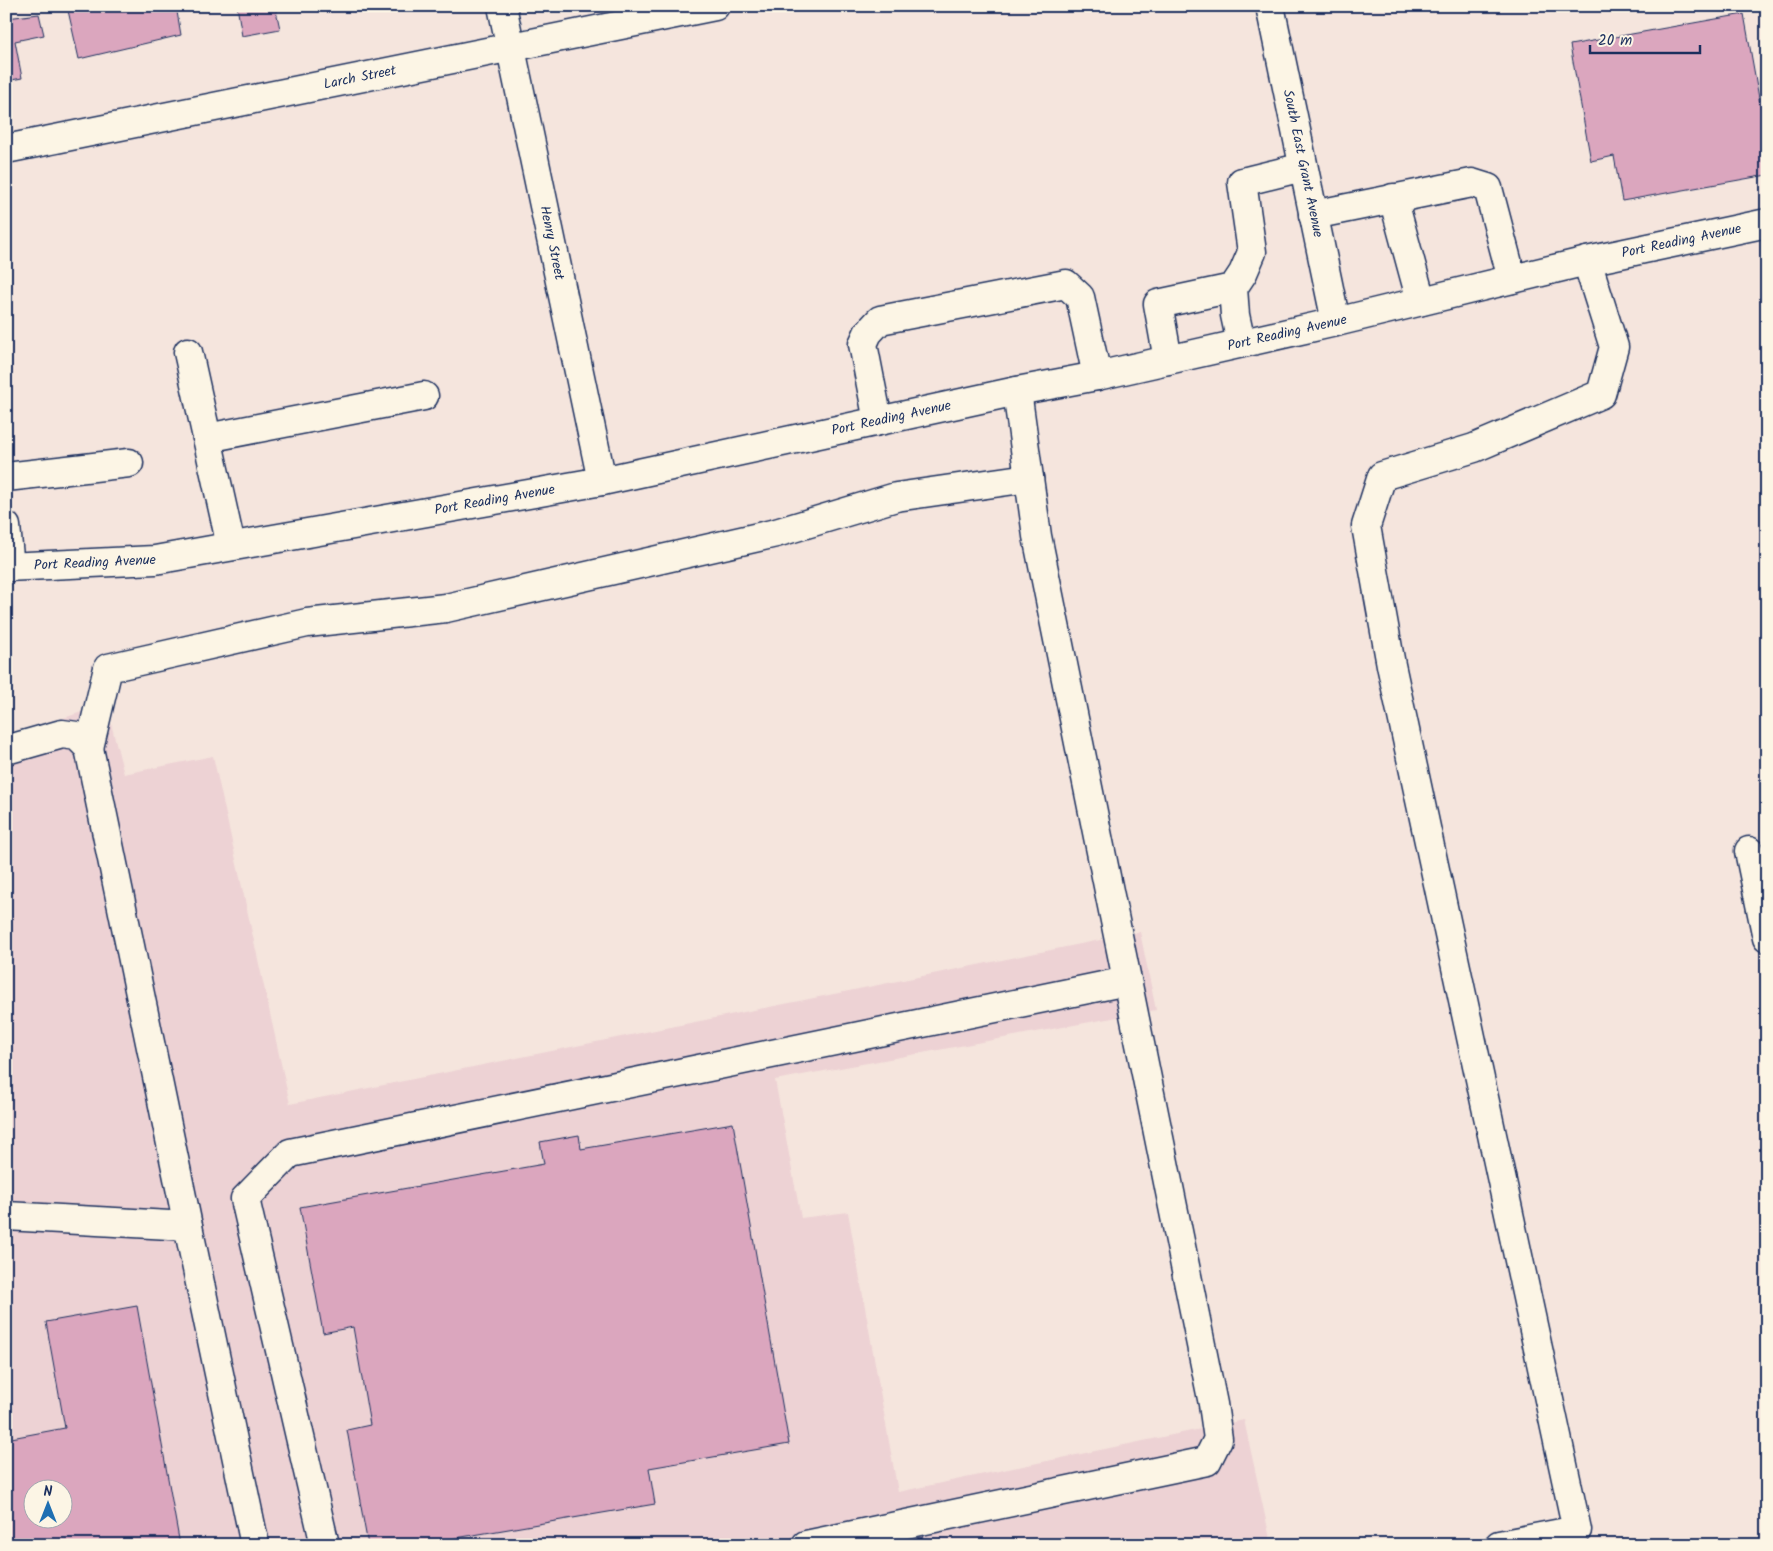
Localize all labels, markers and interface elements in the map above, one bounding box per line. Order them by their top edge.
scale bar [1590,22,1700,54]
text: 20 m [1598,29,1632,53]
street label: Larch Street [322,59,399,96]
street label: South East Grant Avenue [1277,88,1329,240]
street label: Henry Street [533,204,571,283]
street label: Port Reading Avenue [1619,218,1744,264]
street label: Port Reading Avenue [1225,309,1350,357]
street label: Port Reading Avenue [829,394,954,442]
street label: Port Reading Avenue [433,478,557,521]
street label: Port Reading Avenue [33,549,157,577]
north arrow [22,1478,72,1528]
text: N [44,1481,53,1503]

